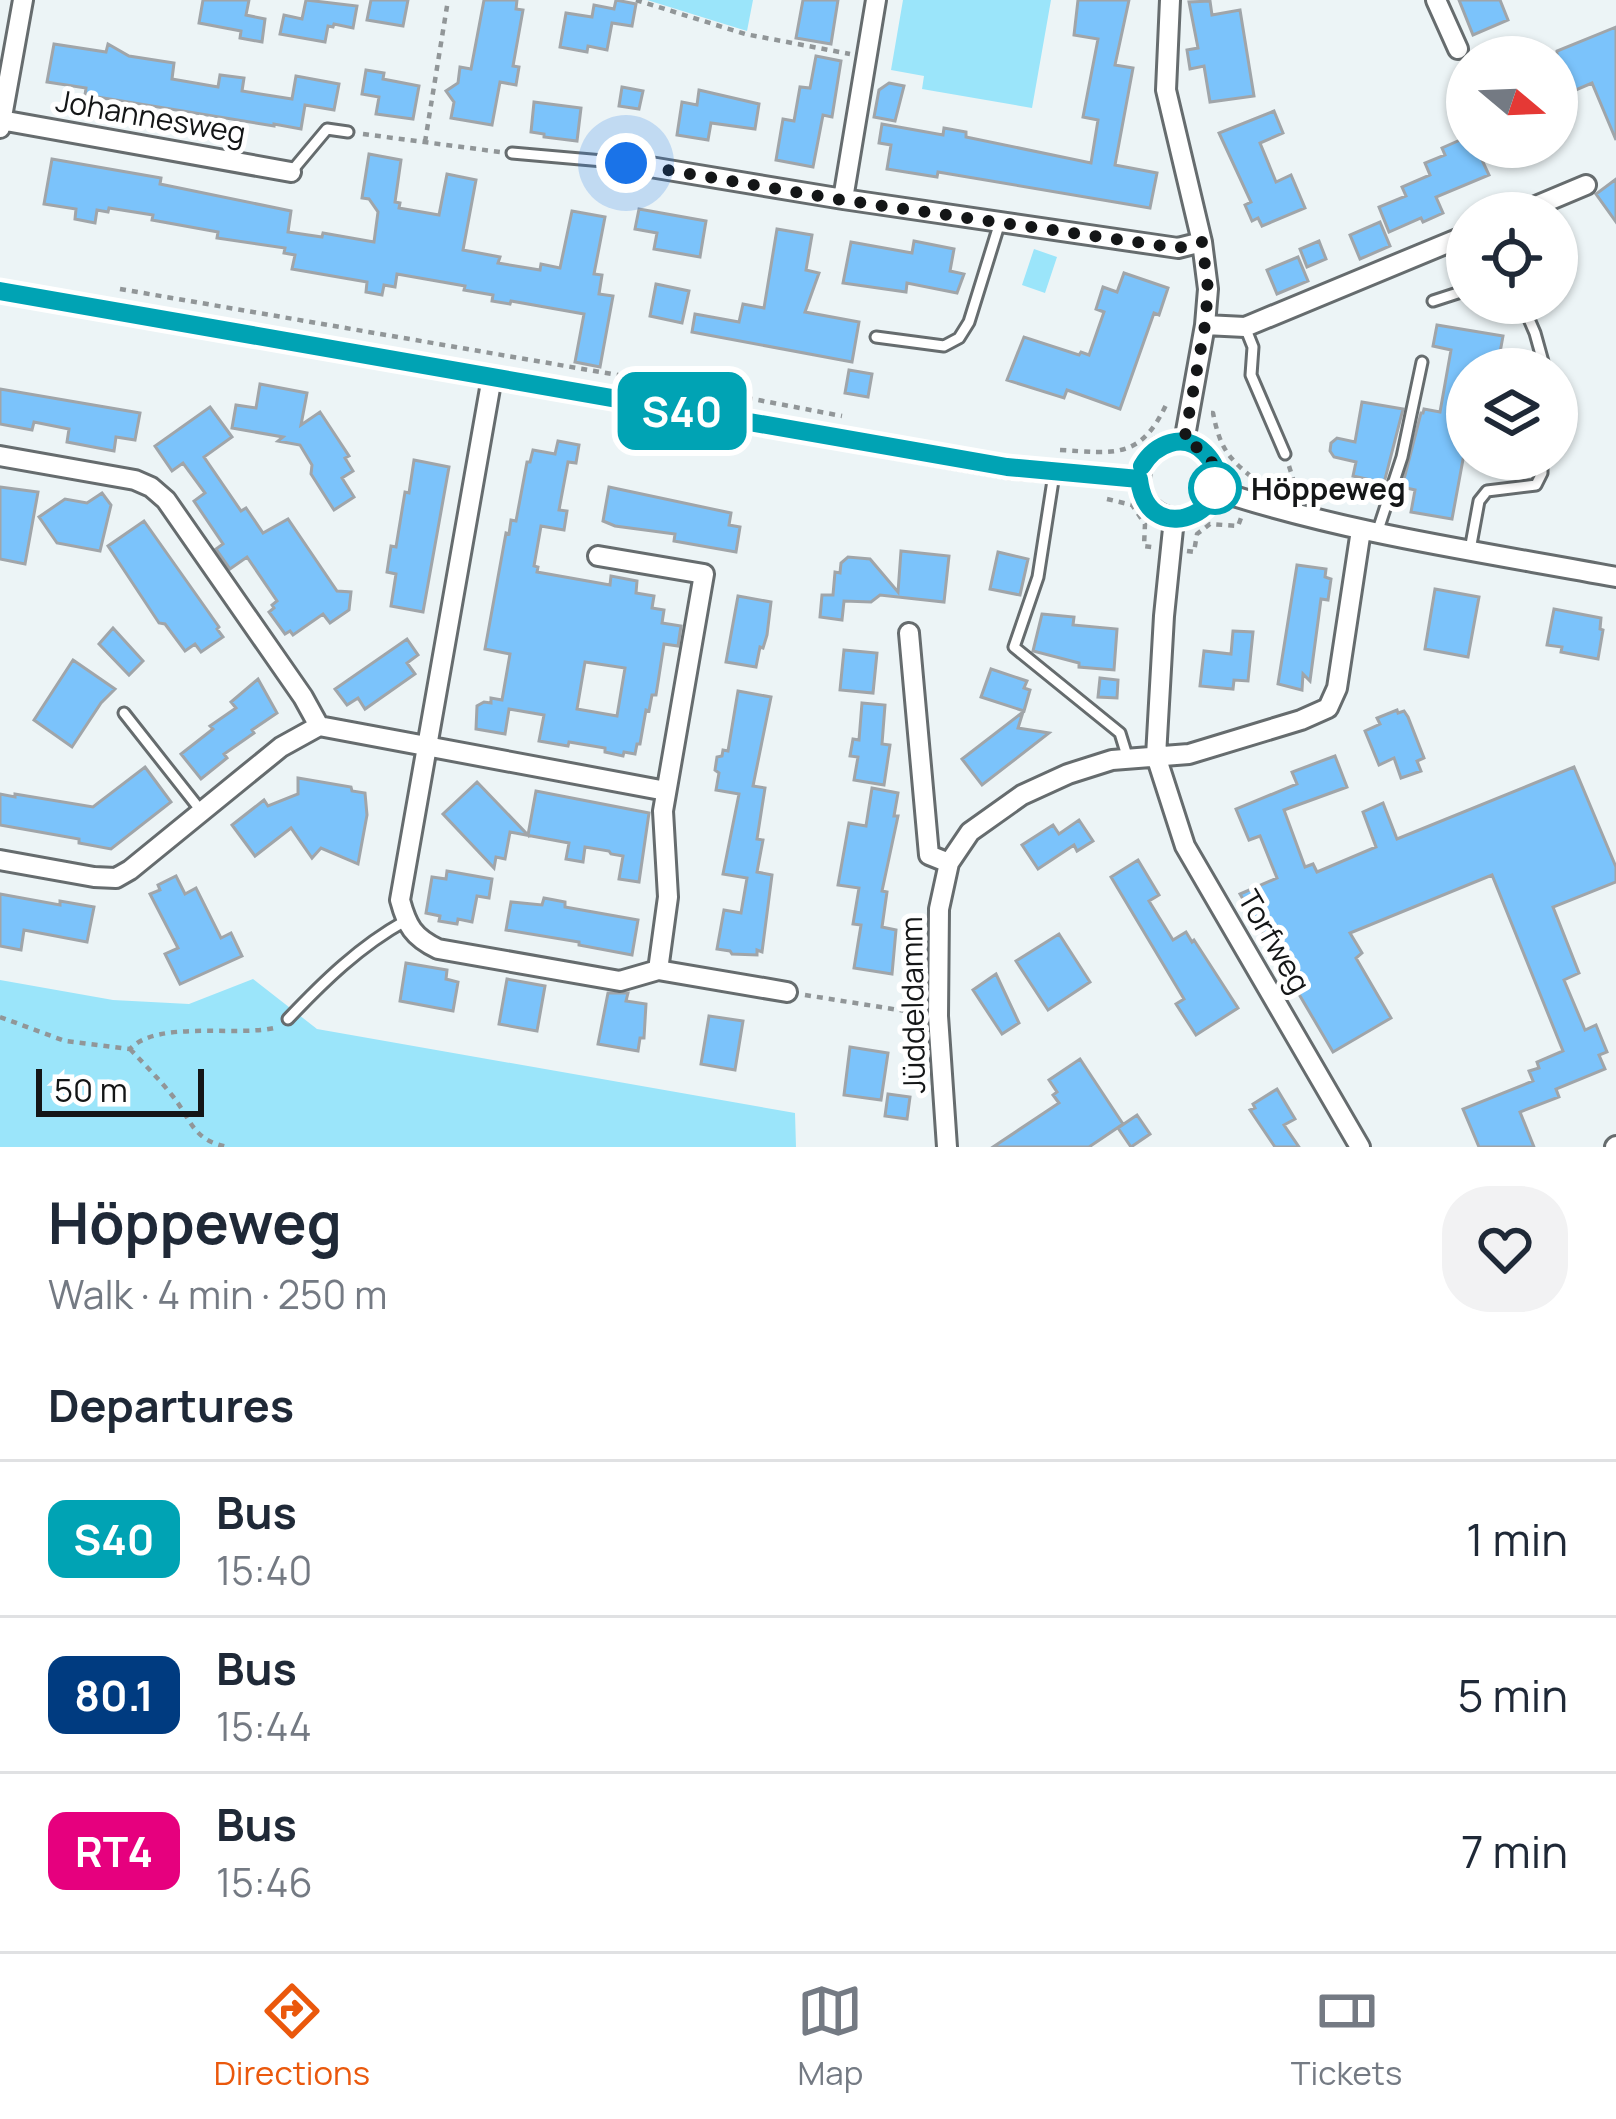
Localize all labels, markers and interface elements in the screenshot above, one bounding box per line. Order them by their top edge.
north arrow [1446,36,1578,168]
map controls [1446,36,1578,480]
street label: Johannesweg [53,79,249,153]
your location [596,133,656,193]
button: locate [1446,192,1578,324]
button: layers [1446,348,1578,480]
line badge: S40 [613,372,751,450]
text: S40 [642,382,722,440]
marker: Höppeweg [1190,463,1240,513]
place label: Höppeweg [1251,468,1406,509]
street label: Torfweg [1229,882,1321,1000]
street label: Jüddeldamm [890,916,934,1094]
scale bar [36,1063,204,1116]
text: 50 m [54,1067,128,1112]
text: Höppeweg [48,1183,342,1261]
button: heart [1442,1186,1568,1312]
text: Walk · 4 min · 250 m [48,1267,387,1321]
text: Departures [48,1374,294,1436]
text: Bus [216,1481,297,1543]
text: 1 min [1466,1508,1568,1570]
text: S40 [74,1510,154,1568]
text: 15:40 [216,1543,312,1597]
text: Bus [216,1637,297,1699]
text: 5 min [1458,1664,1568,1726]
text: 80.1 [74,1666,154,1724]
text: 15:44 [216,1699,312,1753]
text: Bus [216,1793,297,1855]
text: 7 min [1461,1820,1568,1882]
text: RT4 [75,1822,153,1880]
text: 15:46 [216,1855,313,1909]
tab: Directions [214,1978,370,2095]
tab: Map [797,1978,863,2095]
tab: Tickets [1291,1978,1402,2095]

